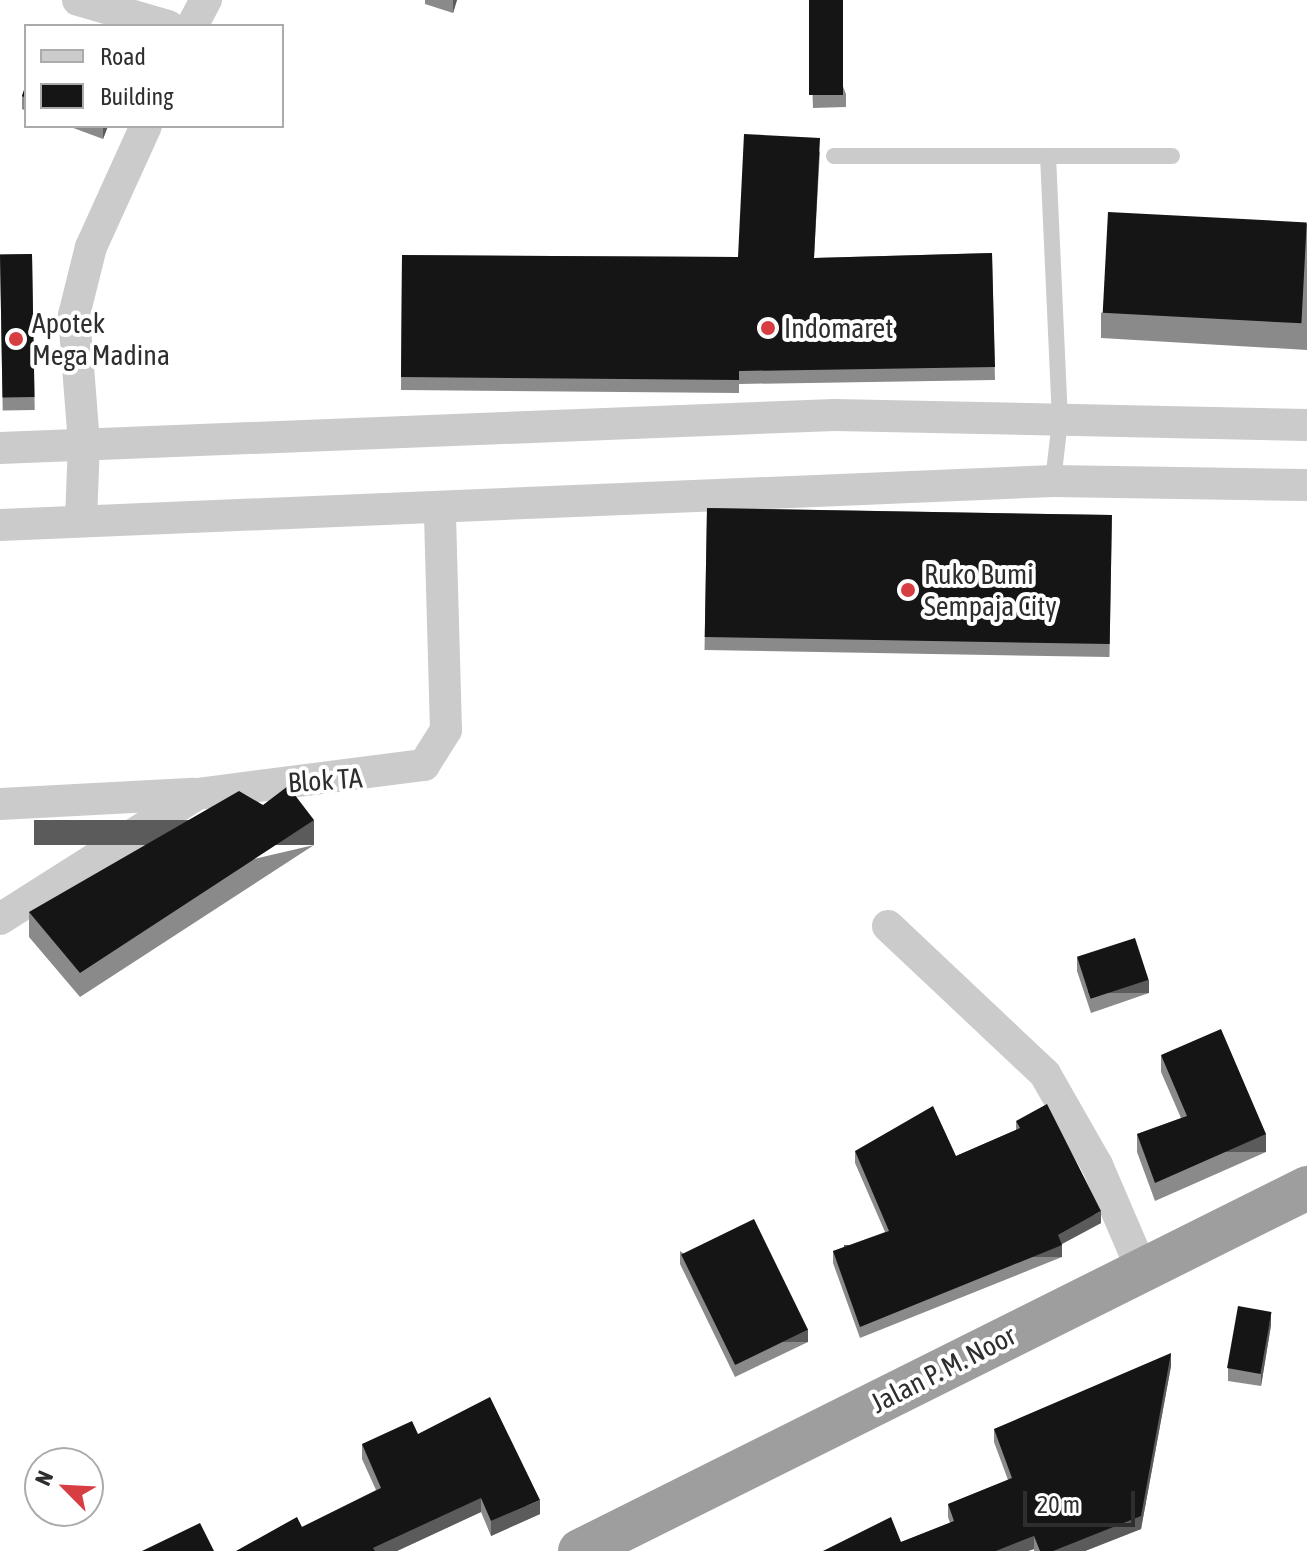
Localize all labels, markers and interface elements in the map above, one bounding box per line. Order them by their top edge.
legend [24,24,284,128]
text: Road [100,43,146,70]
text: Building [100,83,173,110]
place label: Apotek Mega Madina [32,306,170,372]
place label: Indomaret [784,311,893,345]
marker: Indomaret [759,319,777,337]
marker: Apotek Mega Madina [7,330,25,348]
place label: Ruko Bumi Sempaja City [924,557,1057,623]
marker: Ruko Bumi Sempaja City [899,581,917,599]
street label: Blok TA [287,761,363,799]
street label: Jalan P. M. Noor [865,1318,1021,1420]
north arrow [24,1447,104,1527]
text: N [29,1467,58,1489]
scale bar [1027,1475,1139,1525]
text: 20 m [1037,1491,1080,1518]

